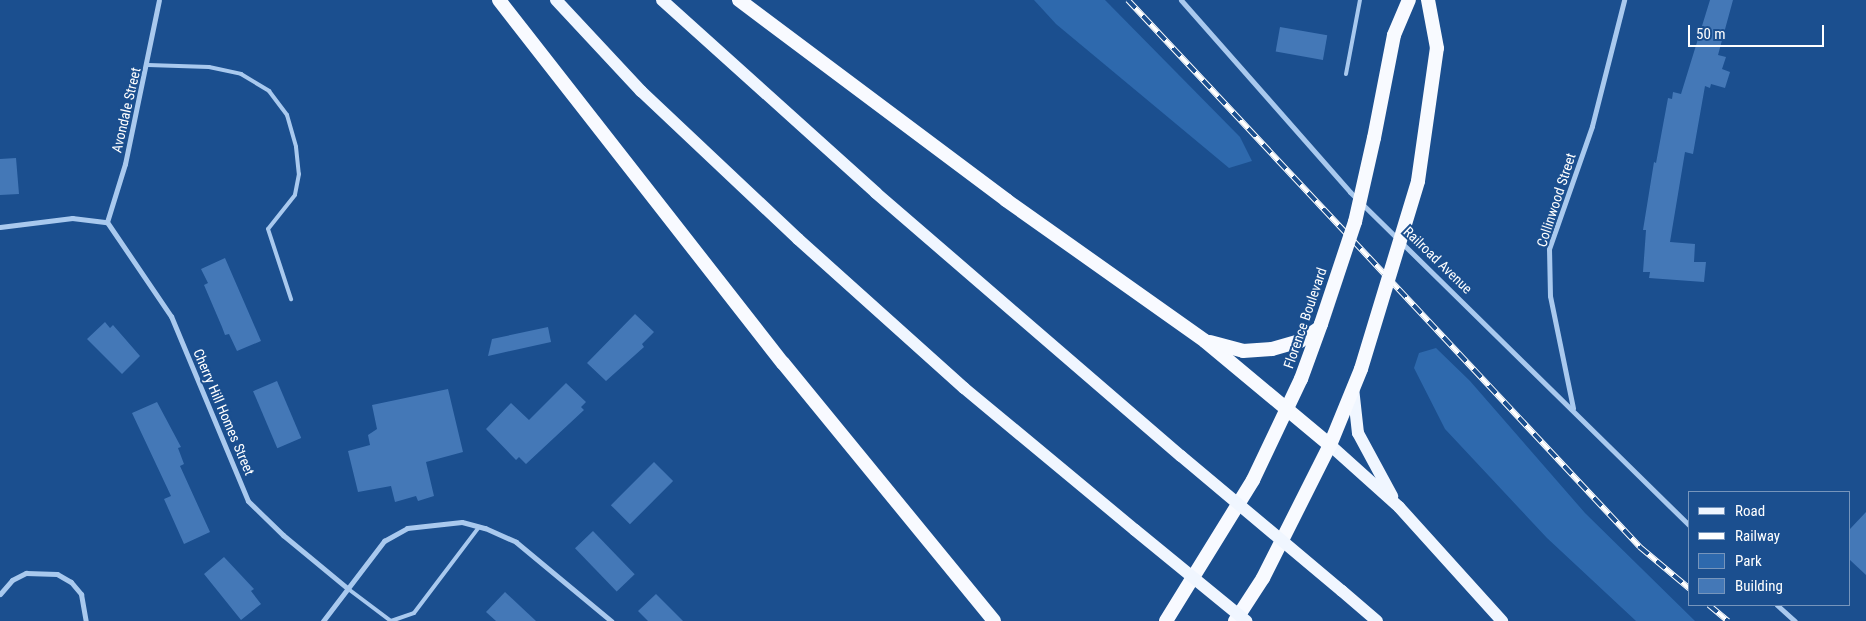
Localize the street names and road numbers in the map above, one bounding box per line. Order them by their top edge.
street label: Avondale Street [108,66,144,154]
street label: Collinwood Street [1533,151,1579,249]
street label: Railroad Avenue [1400,223,1476,297]
street label: Florence Boulevard [1280,265,1330,371]
street label: Cherry Hill Homes Street [190,346,258,478]

